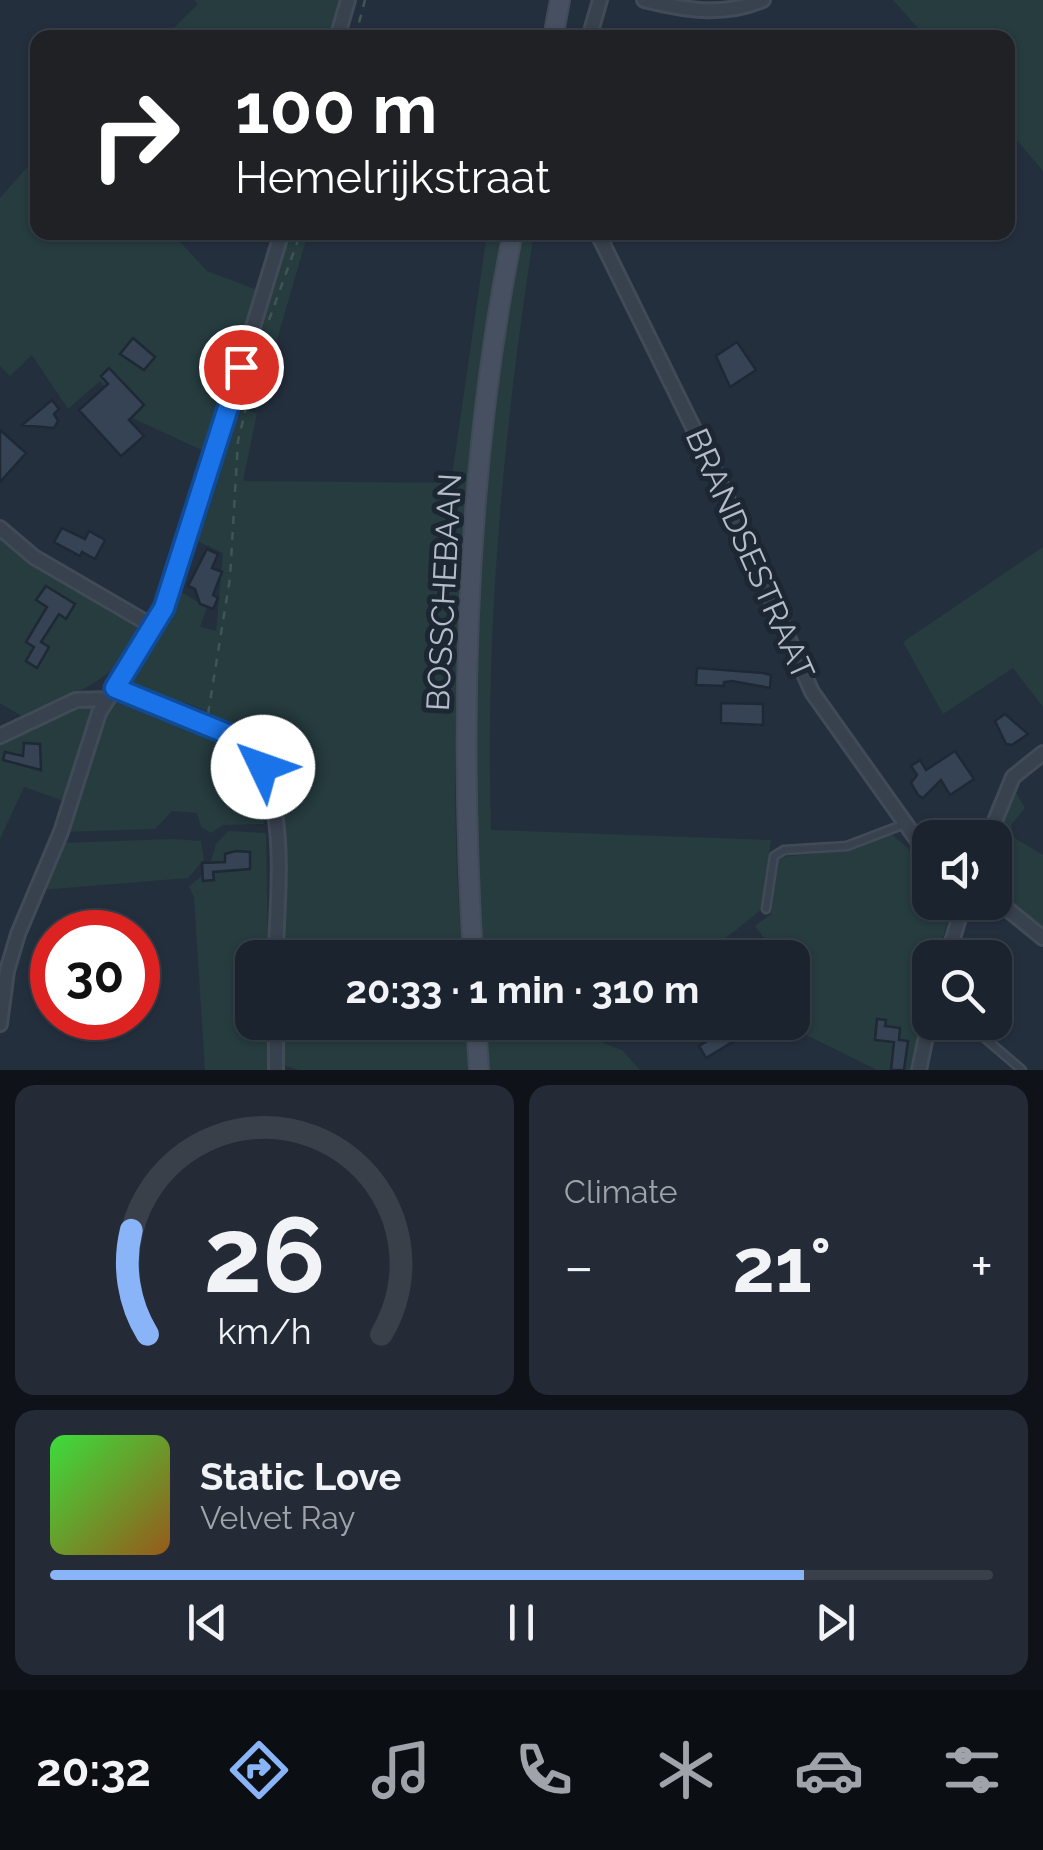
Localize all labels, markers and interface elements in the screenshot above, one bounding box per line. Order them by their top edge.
text: 100 m [235,67,438,149]
icon: right [70,70,200,200]
text: Hemelrijkstraat [235,151,550,204]
pin [199,325,284,410]
icon: arrive [214,340,269,395]
street label: BRANDSESTRAAT [679,423,822,685]
street label: BOSSCHEBAAN [419,472,468,712]
position arrow [211,715,315,819]
map controls [912,820,1012,1040]
button: sound [912,820,1012,920]
speed limit sign: 30 [30,910,160,1040]
button: search [912,940,1012,1040]
text: 20:33 · 1 min · 310 m [346,967,699,1012]
text: Climate [564,1173,678,1210]
text: 26 [204,1194,325,1316]
text: 21° [732,1221,831,1310]
text: − [564,1234,594,1299]
text: + [970,1234,993,1299]
text: km/h [217,1310,312,1352]
text: Static Love [200,1454,401,1499]
text: Velvet Ray [200,1499,355,1536]
icon: previous [180,1595,235,1650]
icon: pause [494,1595,549,1650]
icon: next [808,1595,863,1650]
icon: directions [224,1735,294,1805]
icon: music [366,1735,436,1805]
icon: phone [509,1735,579,1805]
icon: climate [651,1735,721,1805]
icon: car [794,1735,864,1805]
icon: filters [937,1735,1007,1805]
text: 20:32 [36,1744,151,1797]

